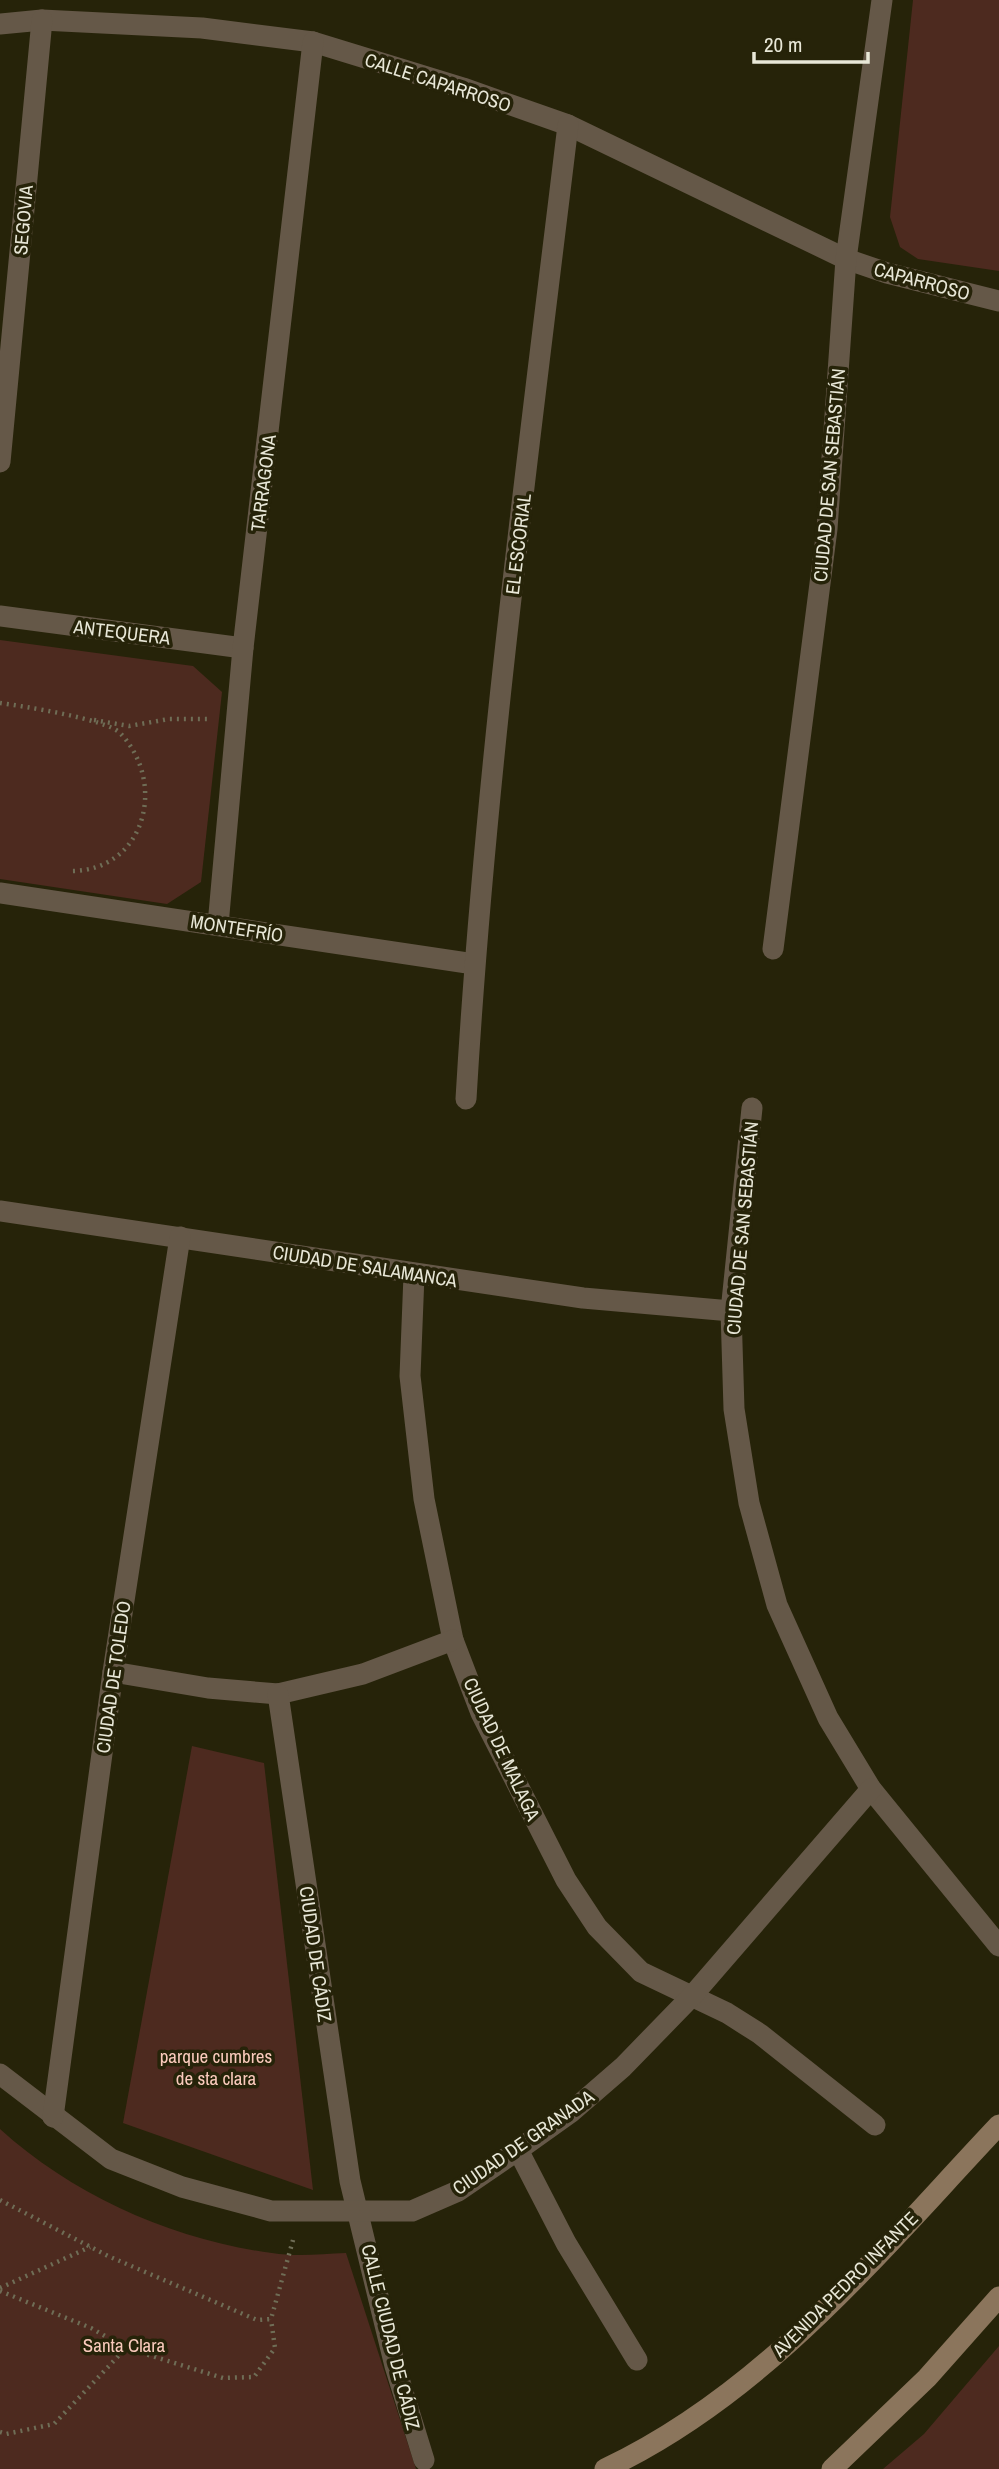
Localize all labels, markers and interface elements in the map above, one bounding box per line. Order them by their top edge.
scale bar [754,21,868,65]
text: 20 m [764,30,802,59]
street label: CALLE CAPARROSO [362,46,514,118]
street label: SEGOVIA [7,183,39,256]
street label: CAPARROSO [871,256,973,306]
street label: CIUDAD DE SAN SEBASTIÁN [807,367,851,583]
street label: TARRAGONA [244,432,282,533]
street label: EL ESCORIAL [499,492,537,596]
street label: ANTEQUERA [71,613,172,651]
street label: MONTEFRÍO [189,908,285,948]
street label: CIUDAD DE SAN SEBASTIÁN [720,1120,764,1336]
street label: CIUDAD DE SALAMANCA [271,1239,460,1293]
street label: CIUDAD DE TOLEDO [89,1599,137,1755]
street label: CIUDAD DE MALAGA [457,1673,547,1825]
street label: CIUDAD DE CÁDIZ [294,1884,338,2024]
park label: parque cumbres de sta clara [160,2043,272,2091]
street label: CIUDAD DE GRANADA [447,2083,599,2201]
street label: AVENIDA PEDRO INFANTE [766,2205,924,2363]
street label: CALLE CIUDAD DE CÁDIZ [355,2241,427,2433]
park label: Santa Clara [83,2332,165,2358]

